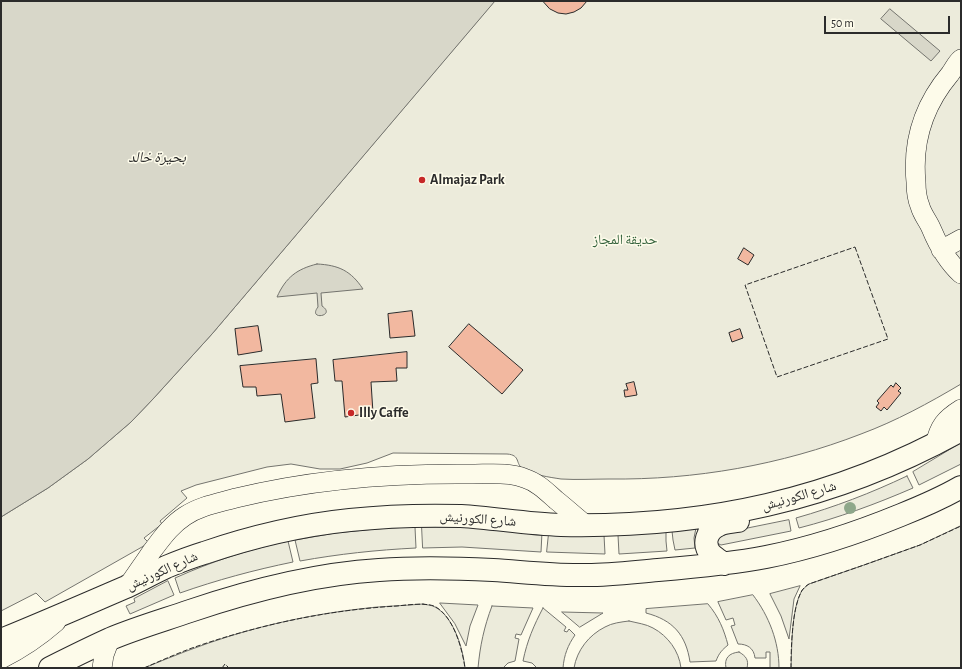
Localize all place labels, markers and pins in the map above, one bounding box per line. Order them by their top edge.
place label: Almajaz Park [430,172,505,188]
marker: Almajaz Park [417,175,427,185]
place label: Illy Caffe [359,405,409,421]
marker: Illy Caffe [346,408,356,418]

